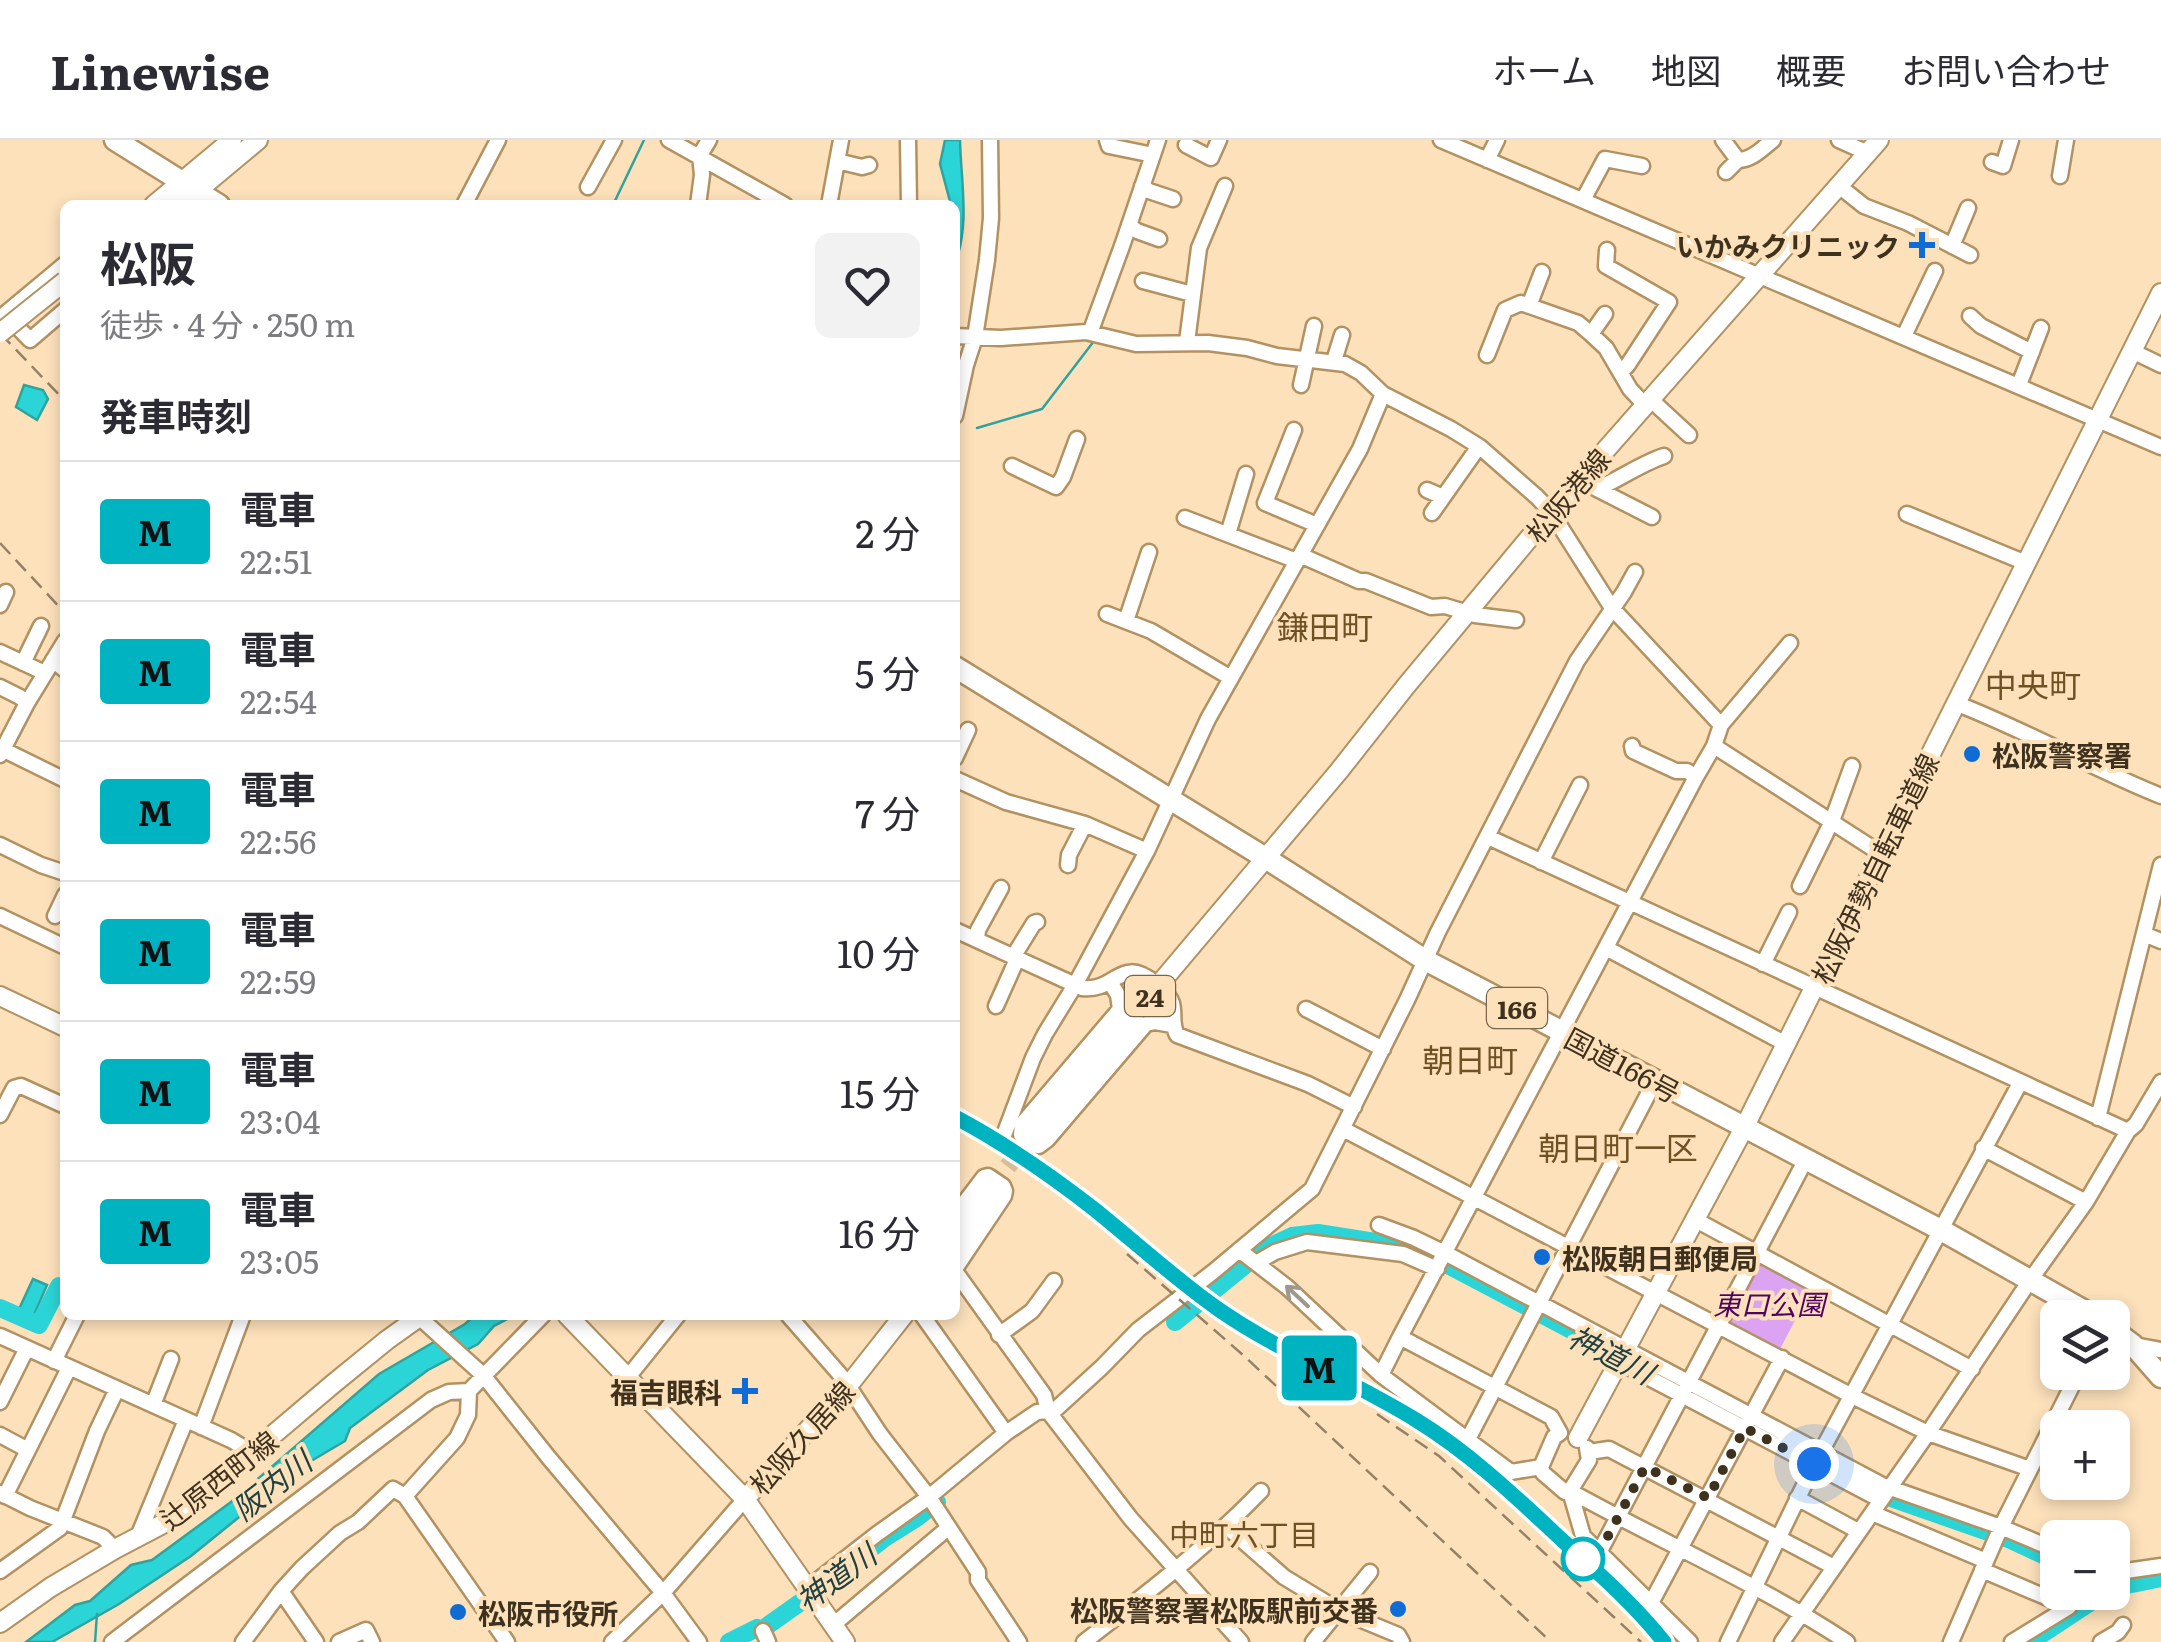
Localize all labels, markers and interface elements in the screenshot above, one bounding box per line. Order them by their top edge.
text: Linewise [50,34,270,105]
text: ホーム [1492,43,1596,95]
text: 地図 [1651,43,1721,95]
text: 概要 [1776,43,1846,95]
text: お問い合わせ [1901,43,2111,95]
place label: いかみクリニック [1676,224,1900,266]
text: 松阪 [100,226,196,297]
marker: いかみクリニック [1909,232,1935,258]
button: heart [815,233,920,338]
text: 徒歩 · 4 分 · 250 m [100,299,355,347]
text: 発車時刻 [100,386,252,443]
street label: 松阪港線 [1515,439,1619,551]
text: 電車 [240,479,316,536]
text: 2 分 [855,503,920,560]
text: M [138,505,172,557]
text: 22:51 [240,536,312,584]
district label: 鎌田町 [1277,601,1373,649]
text: 電車 [240,619,316,676]
text: 5 分 [855,643,920,700]
text: M [138,645,172,697]
district label: 中央町 [1985,659,2081,707]
text: 22:54 [240,676,317,724]
place label: 松阪警察署 [1992,733,2132,775]
marker: 松阪警察署 [1961,743,1983,765]
street label: 松阪伊勢自転車道線 [1800,746,1948,990]
text: 電車 [240,759,316,816]
text: 7 分 [855,783,920,840]
text: M [138,785,172,837]
text: 22:56 [240,816,317,864]
text: 電車 [240,899,316,956]
text: 10 分 [837,923,920,980]
text: M [138,925,172,977]
text: 22:59 [240,956,316,1004]
road number: 24 [1125,976,1175,1016]
road number: 166 [1487,988,1547,1028]
street label: 国道166号 [1558,1016,1688,1112]
district label: 朝日町 [1422,1034,1518,1082]
text: 電車 [240,1039,316,1096]
text: 15 分 [840,1063,920,1120]
text: M [138,1065,172,1117]
text: 23:04 [240,1096,320,1144]
district label: 朝日町一区 [1538,1122,1698,1170]
text: 電車 [240,1179,316,1236]
text: 16 分 [839,1203,920,1260]
text: M [138,1205,172,1257]
text: 23:05 [240,1236,319,1284]
place label: 松阪朝日郵便局 [1562,1236,1758,1278]
marker: 松阪朝日郵便局 [1531,1246,1553,1268]
park label: 東口公園 [1713,1282,1829,1324]
one-way arrow [1285,1284,1309,1308]
map controls [2040,1300,2130,1610]
button: layers [2040,1300,2130,1390]
water label: 神道川 [1562,1313,1665,1394]
line badge: M [1286,1336,1352,1400]
text: M [1302,1342,1336,1394]
place label: 福吉眼科 [610,1370,722,1412]
street label: 松阪久居線 [739,1371,863,1503]
marker: 福吉眼科 [732,1378,758,1404]
button: + [2040,1410,2130,1500]
street label: 辻原西町線 [150,1419,286,1539]
water label: 阪内川 [222,1437,322,1529]
your location [1789,1439,1839,1489]
district label: 中町六丁目 [1169,1511,1319,1555]
button: − [2040,1520,2130,1610]
water label: 神道川 [786,1530,887,1620]
unlabelled marker [1562,1538,1604,1580]
place label: 松阪警察署松阪駅前交番 [1070,1588,1378,1630]
place label: 松阪市役所 [478,1591,618,1633]
marker: 松阪警察署松阪駅前交番 [1387,1598,1409,1620]
marker: 松阪市役所 [447,1601,469,1623]

